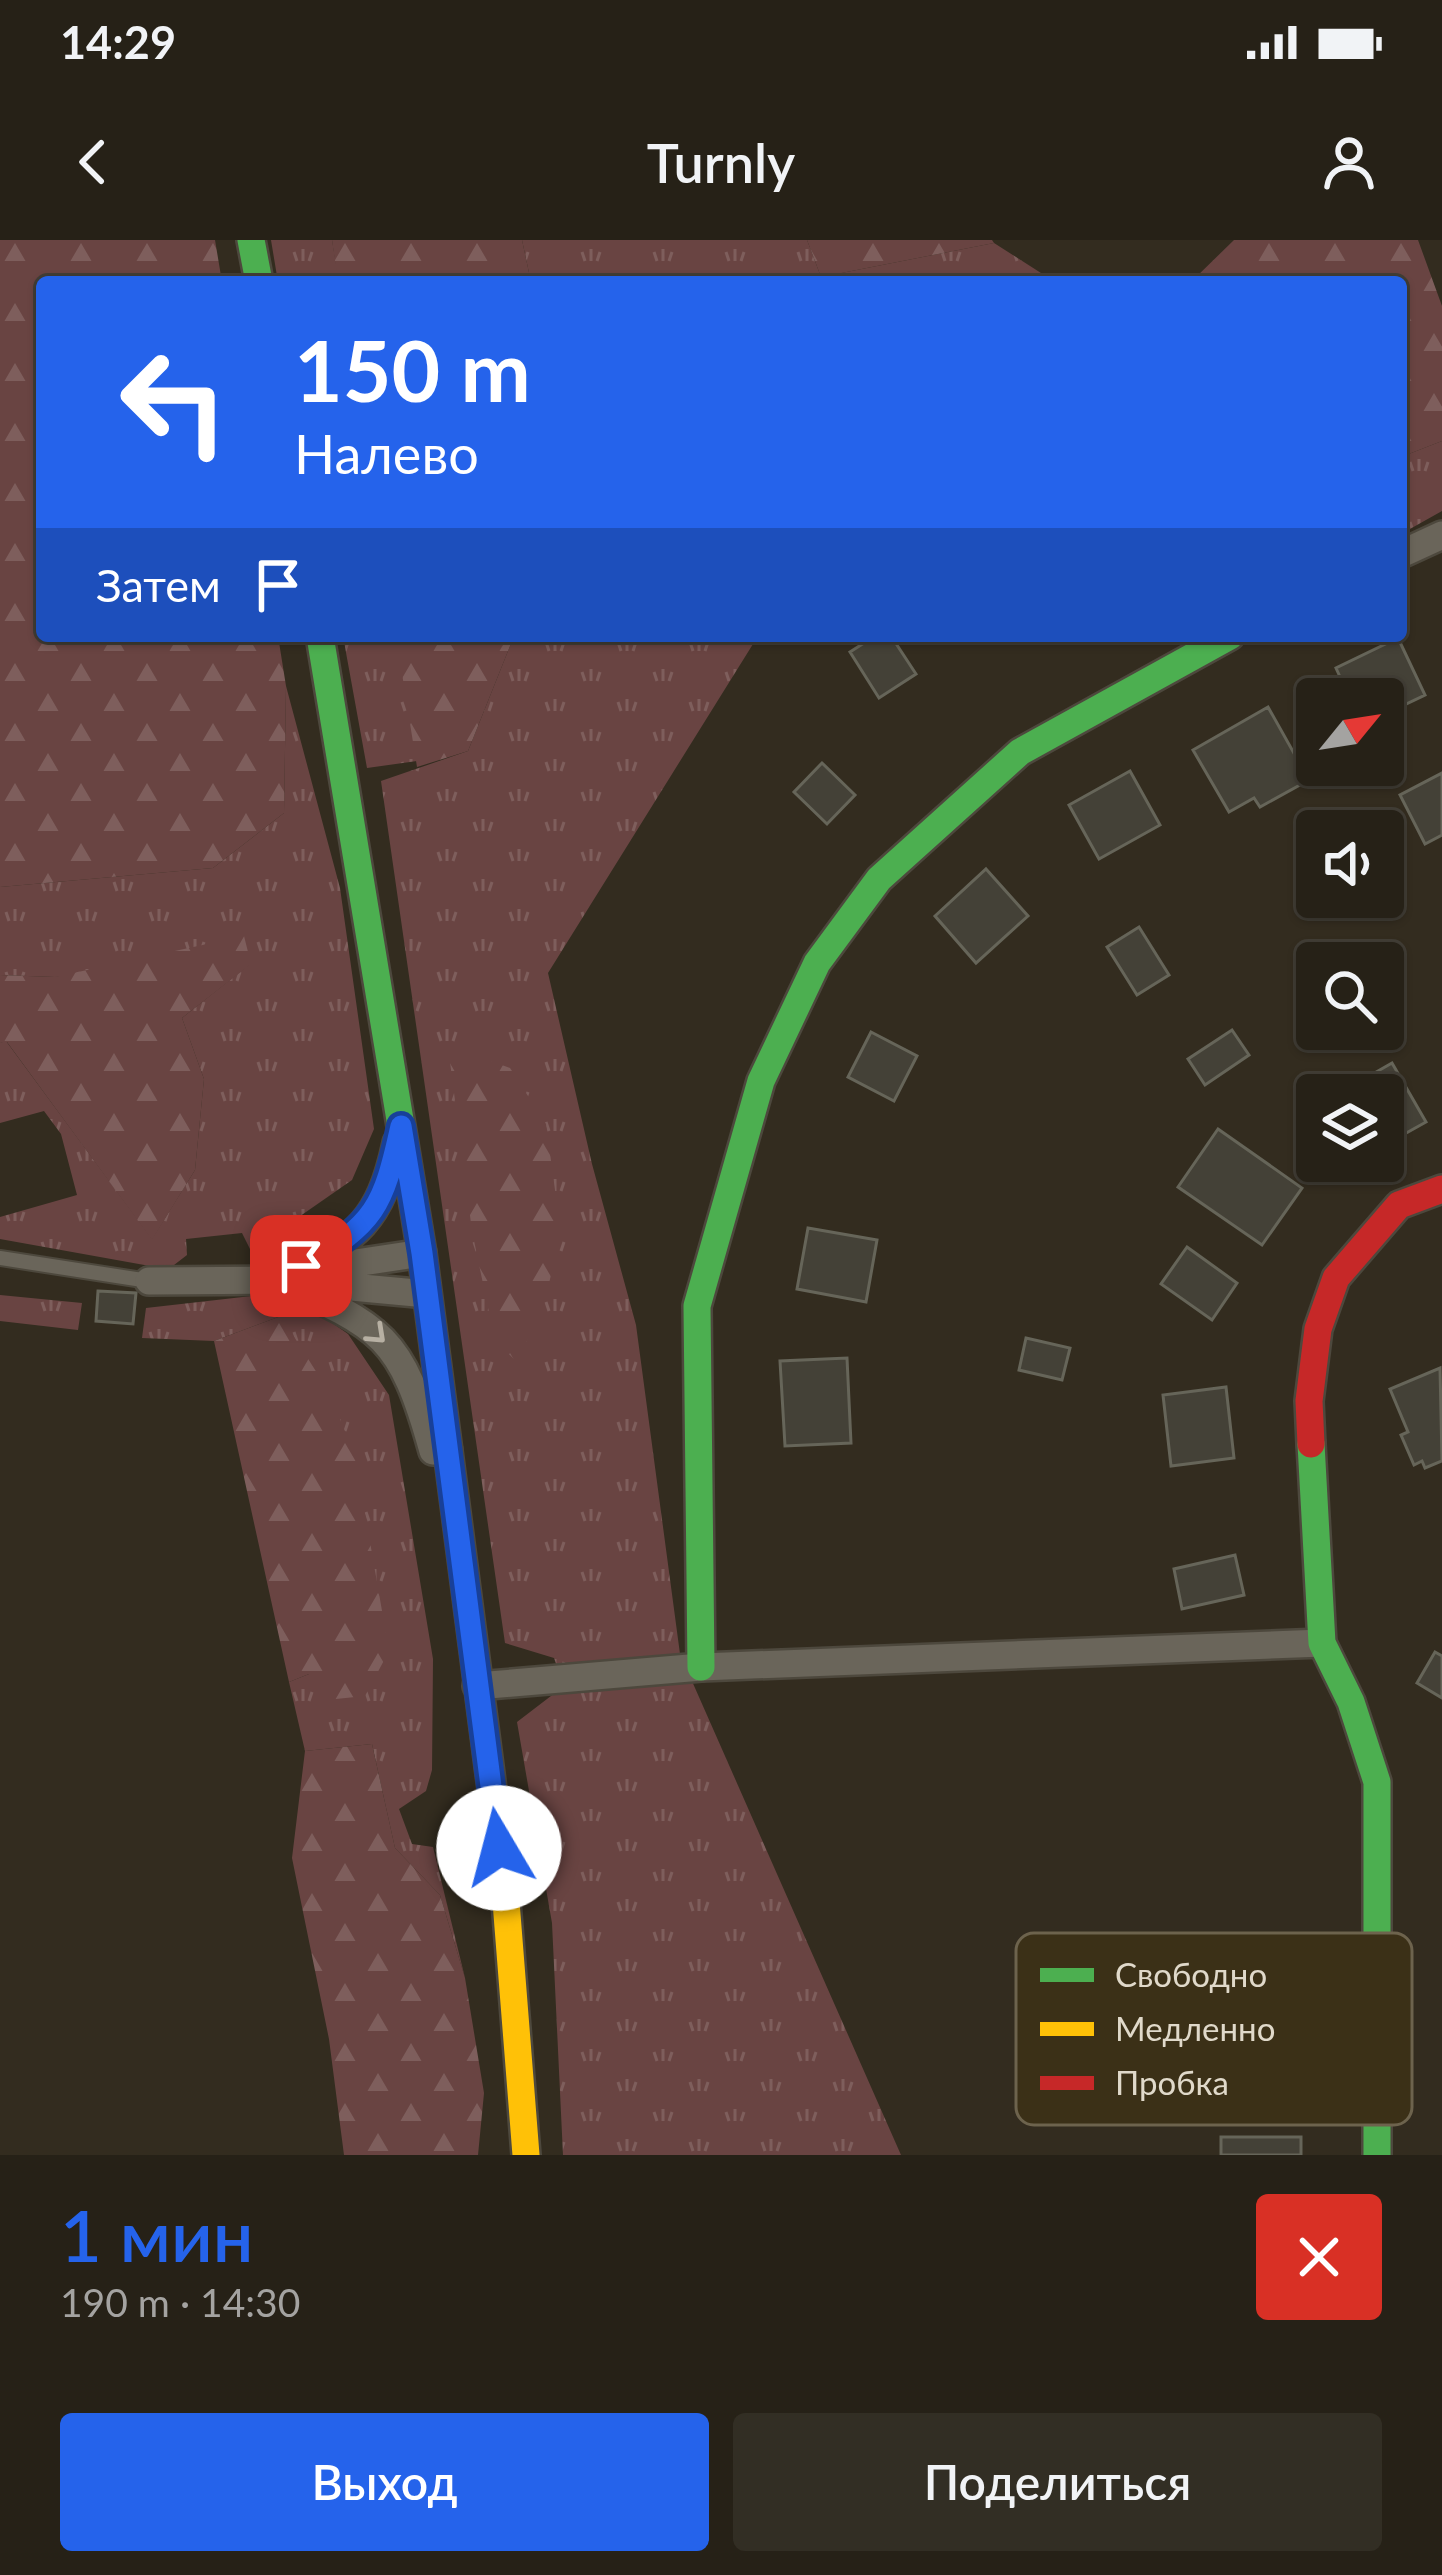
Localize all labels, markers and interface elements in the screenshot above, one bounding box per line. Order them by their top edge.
text: 14:29 [60,15,176,69]
icon: back [60,129,126,195]
icon: person [1316,129,1382,195]
text: Turnly [647,130,795,195]
text: 150 m [294,319,531,420]
icon: left [96,324,252,480]
text: Налево [294,421,479,486]
icon: arrive [245,552,311,618]
text: Затем [96,558,221,612]
north arrow [1296,678,1404,786]
map controls [1296,678,1404,1182]
button: sound [1296,810,1404,918]
button: search [1296,942,1404,1050]
button: layers [1296,1074,1404,1182]
pin [250,1215,352,1317]
icon: arrive [268,1233,334,1299]
one-way arrow [363,1321,385,1343]
position arrow [436,1785,562,1911]
legend [1016,1933,1412,2125]
text: Свободно [1115,1954,1267,1994]
text: Медленно [1115,2008,1275,2048]
text: Пробка [1115,2062,1229,2102]
text: 1 мин [60,2191,253,2277]
button: close [1256,2194,1382,2320]
text: 190 m · 14:30 [60,2279,300,2325]
button: Выход [60,2413,709,2551]
button: Поделиться [733,2413,1382,2551]

